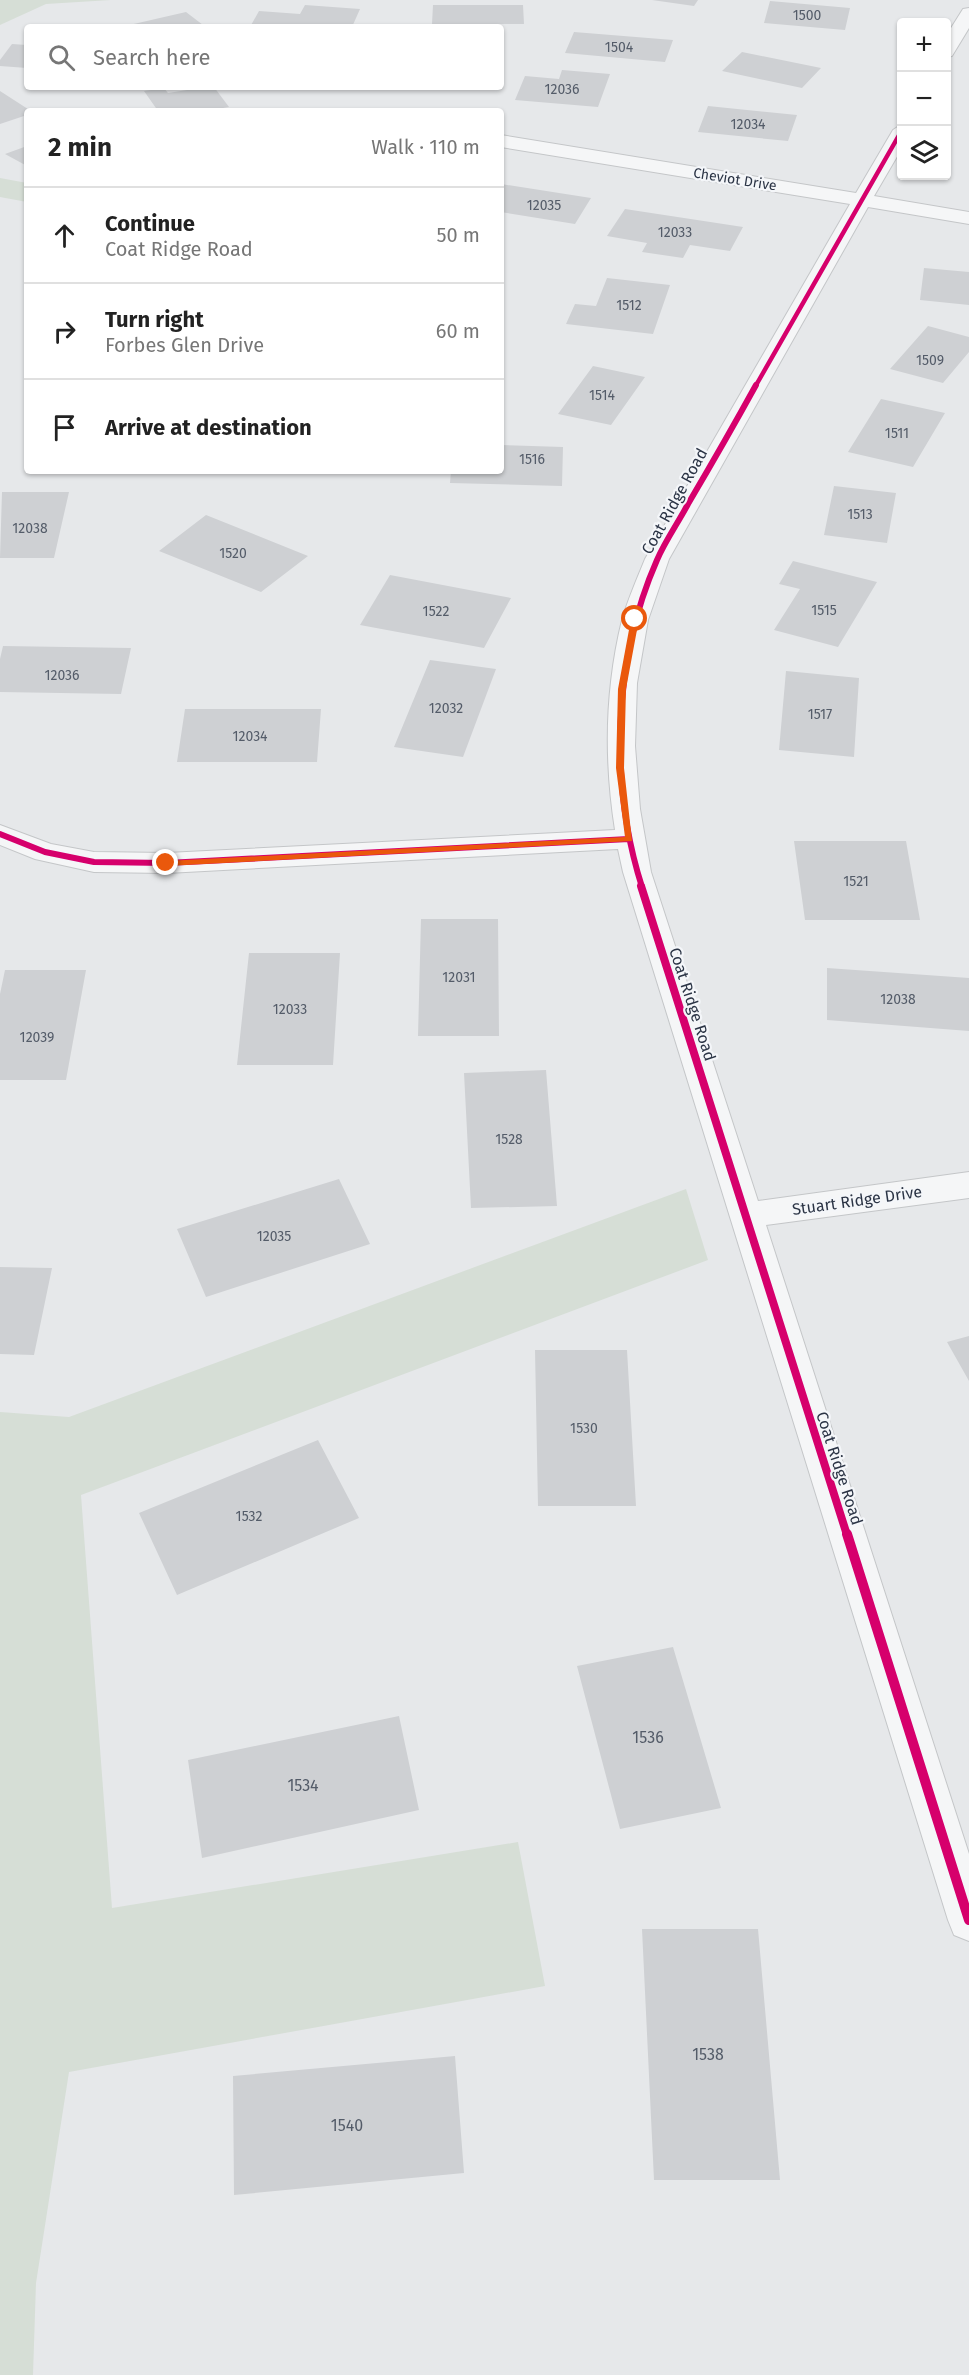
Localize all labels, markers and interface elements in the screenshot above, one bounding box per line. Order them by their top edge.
house number: 1500 [793,7,822,24]
map controls [897,18,951,180]
button: + [897,18,951,72]
search box [24,24,504,90]
house number: 1504 [605,39,634,56]
icon: search [45,41,78,74]
text: Search here [93,44,211,71]
button: − [897,72,951,126]
house number: 12036 [544,81,580,98]
house number: 12034 [730,116,766,133]
button: layers [897,126,951,180]
text: 2 min [48,132,112,163]
text: Walk · 110 m [371,135,480,159]
street label: Cheviot Drive [692,165,778,194]
house number: 12035 [527,197,561,214]
text: Continue [105,210,195,237]
icon: ahead [48,219,81,252]
text: 50 m [436,223,480,247]
house number: 12033 [658,224,692,241]
text: Coat Ridge Road [105,237,253,261]
house number: 1512 [616,297,642,314]
text: Turn right [105,306,204,333]
icon: right [48,315,81,348]
text: 60 m [436,319,480,343]
text: Forbes Glen Drive [105,333,264,357]
house number: 1509 [916,352,944,369]
house number: 1514 [589,387,615,404]
icon: arrive [48,411,81,444]
text: Arrive at destination [105,414,312,441]
house number: 1511 [885,425,909,442]
street label: Coat Ridge Road [637,445,711,558]
house number: 1516 [519,451,545,468]
house number: 1513 [847,506,873,523]
house number: 12038 [12,520,48,537]
house number: 1520 [219,545,247,562]
house number: 1515 [811,602,837,619]
house number: 1522 [423,603,449,620]
route start [621,605,647,631]
house number: 12036 [44,667,80,684]
house number: 12032 [429,700,463,717]
house number: 1517 [808,706,832,723]
house number: 12034 [232,728,268,745]
route end [152,849,178,875]
house number: 1521 [843,873,869,890]
street label: Coat Ridge Road [665,945,720,1063]
house number: 12031 [442,969,476,986]
house number: 12038 [880,991,916,1008]
house number: 12033 [273,1001,307,1018]
house number: 12039 [20,1029,54,1046]
house number: 1528 [495,1131,523,1148]
street label: Stuart Ridge Drive [791,1182,923,1219]
house number: 12035 [257,1228,291,1245]
street label: Coat Ridge Road [812,1409,867,1527]
house number: 1530 [570,1420,598,1437]
house number: 1532 [236,1508,262,1525]
house number: 1536 [632,1728,664,1747]
house number: 1534 [287,1776,319,1795]
house number: 1538 [692,2045,724,2064]
house number: 1540 [331,2116,363,2135]

